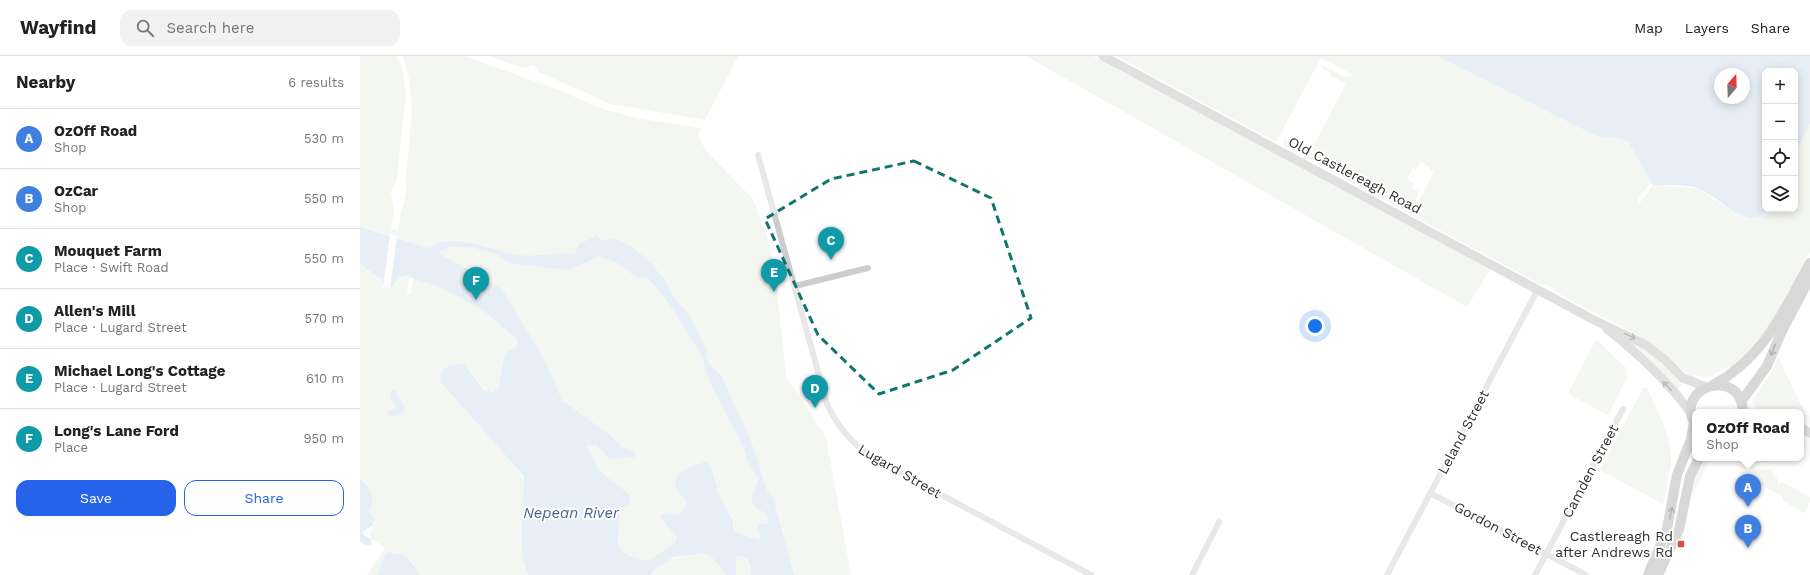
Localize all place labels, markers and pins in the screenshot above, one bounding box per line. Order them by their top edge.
pin: C [818,227,844,260]
pin: E [761,259,787,292]
pin: F [463,267,489,300]
pin: D [802,375,828,408]
pin: A [1735,474,1761,507]
pin: B [1735,515,1761,548]
place label: Castlereagh Rd after Andrews Rd [1555,528,1673,560]
marker: Castlereagh Rd after Andrews Rd [1676,539,1686,549]

